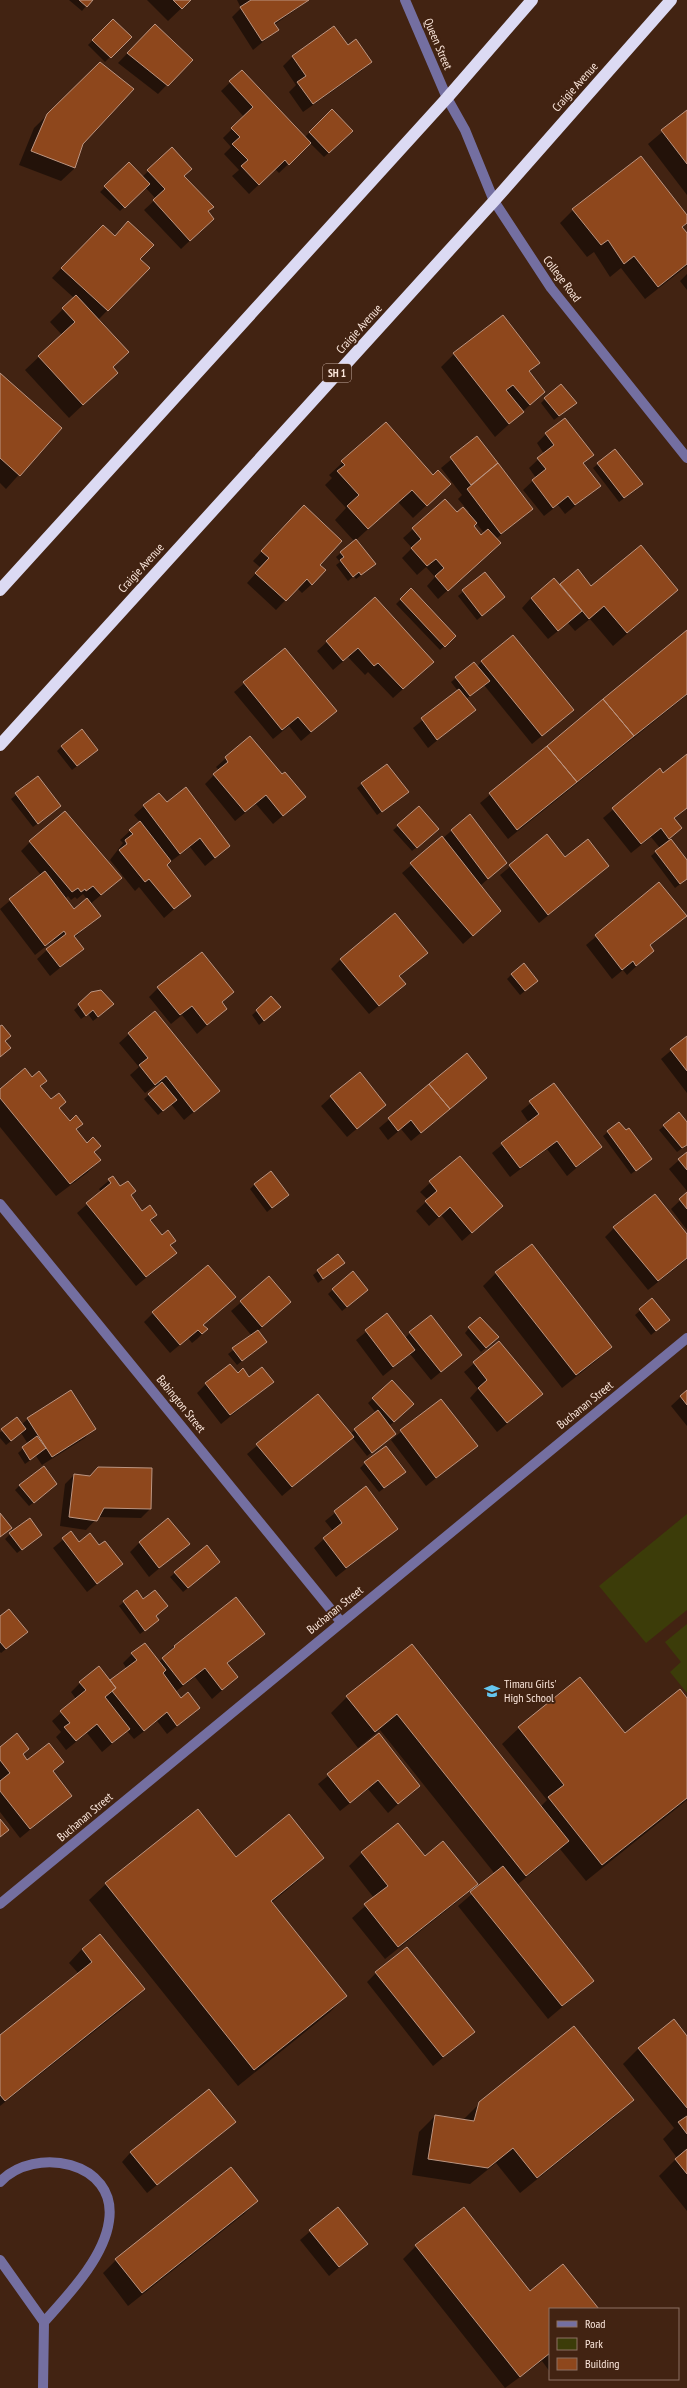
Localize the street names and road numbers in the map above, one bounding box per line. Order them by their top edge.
street label: Queen Street [421,16,456,72]
street label: Craigie Avenue [549,59,601,114]
street label: College Road [540,253,585,305]
street label: Craigie Avenue [333,301,385,356]
road number: SH 1 [323,364,351,382]
street label: Craigie Avenue [115,540,167,595]
street label: Babington Street [154,1372,210,1436]
street label: Buchanan Street [554,1377,616,1432]
street label: Buchanan Street [304,1582,366,1637]
street label: Buchanan Street [54,1789,116,1844]

